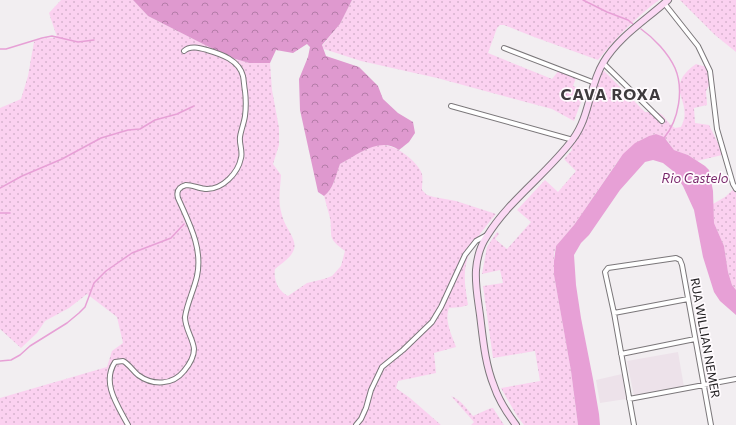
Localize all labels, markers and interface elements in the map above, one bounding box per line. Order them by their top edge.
district label: CAVA ROXA [561,84,661,103]
water label: Rio Castelo [661,170,729,186]
street label: RUA WILLIAN NEMER [689,277,723,399]

